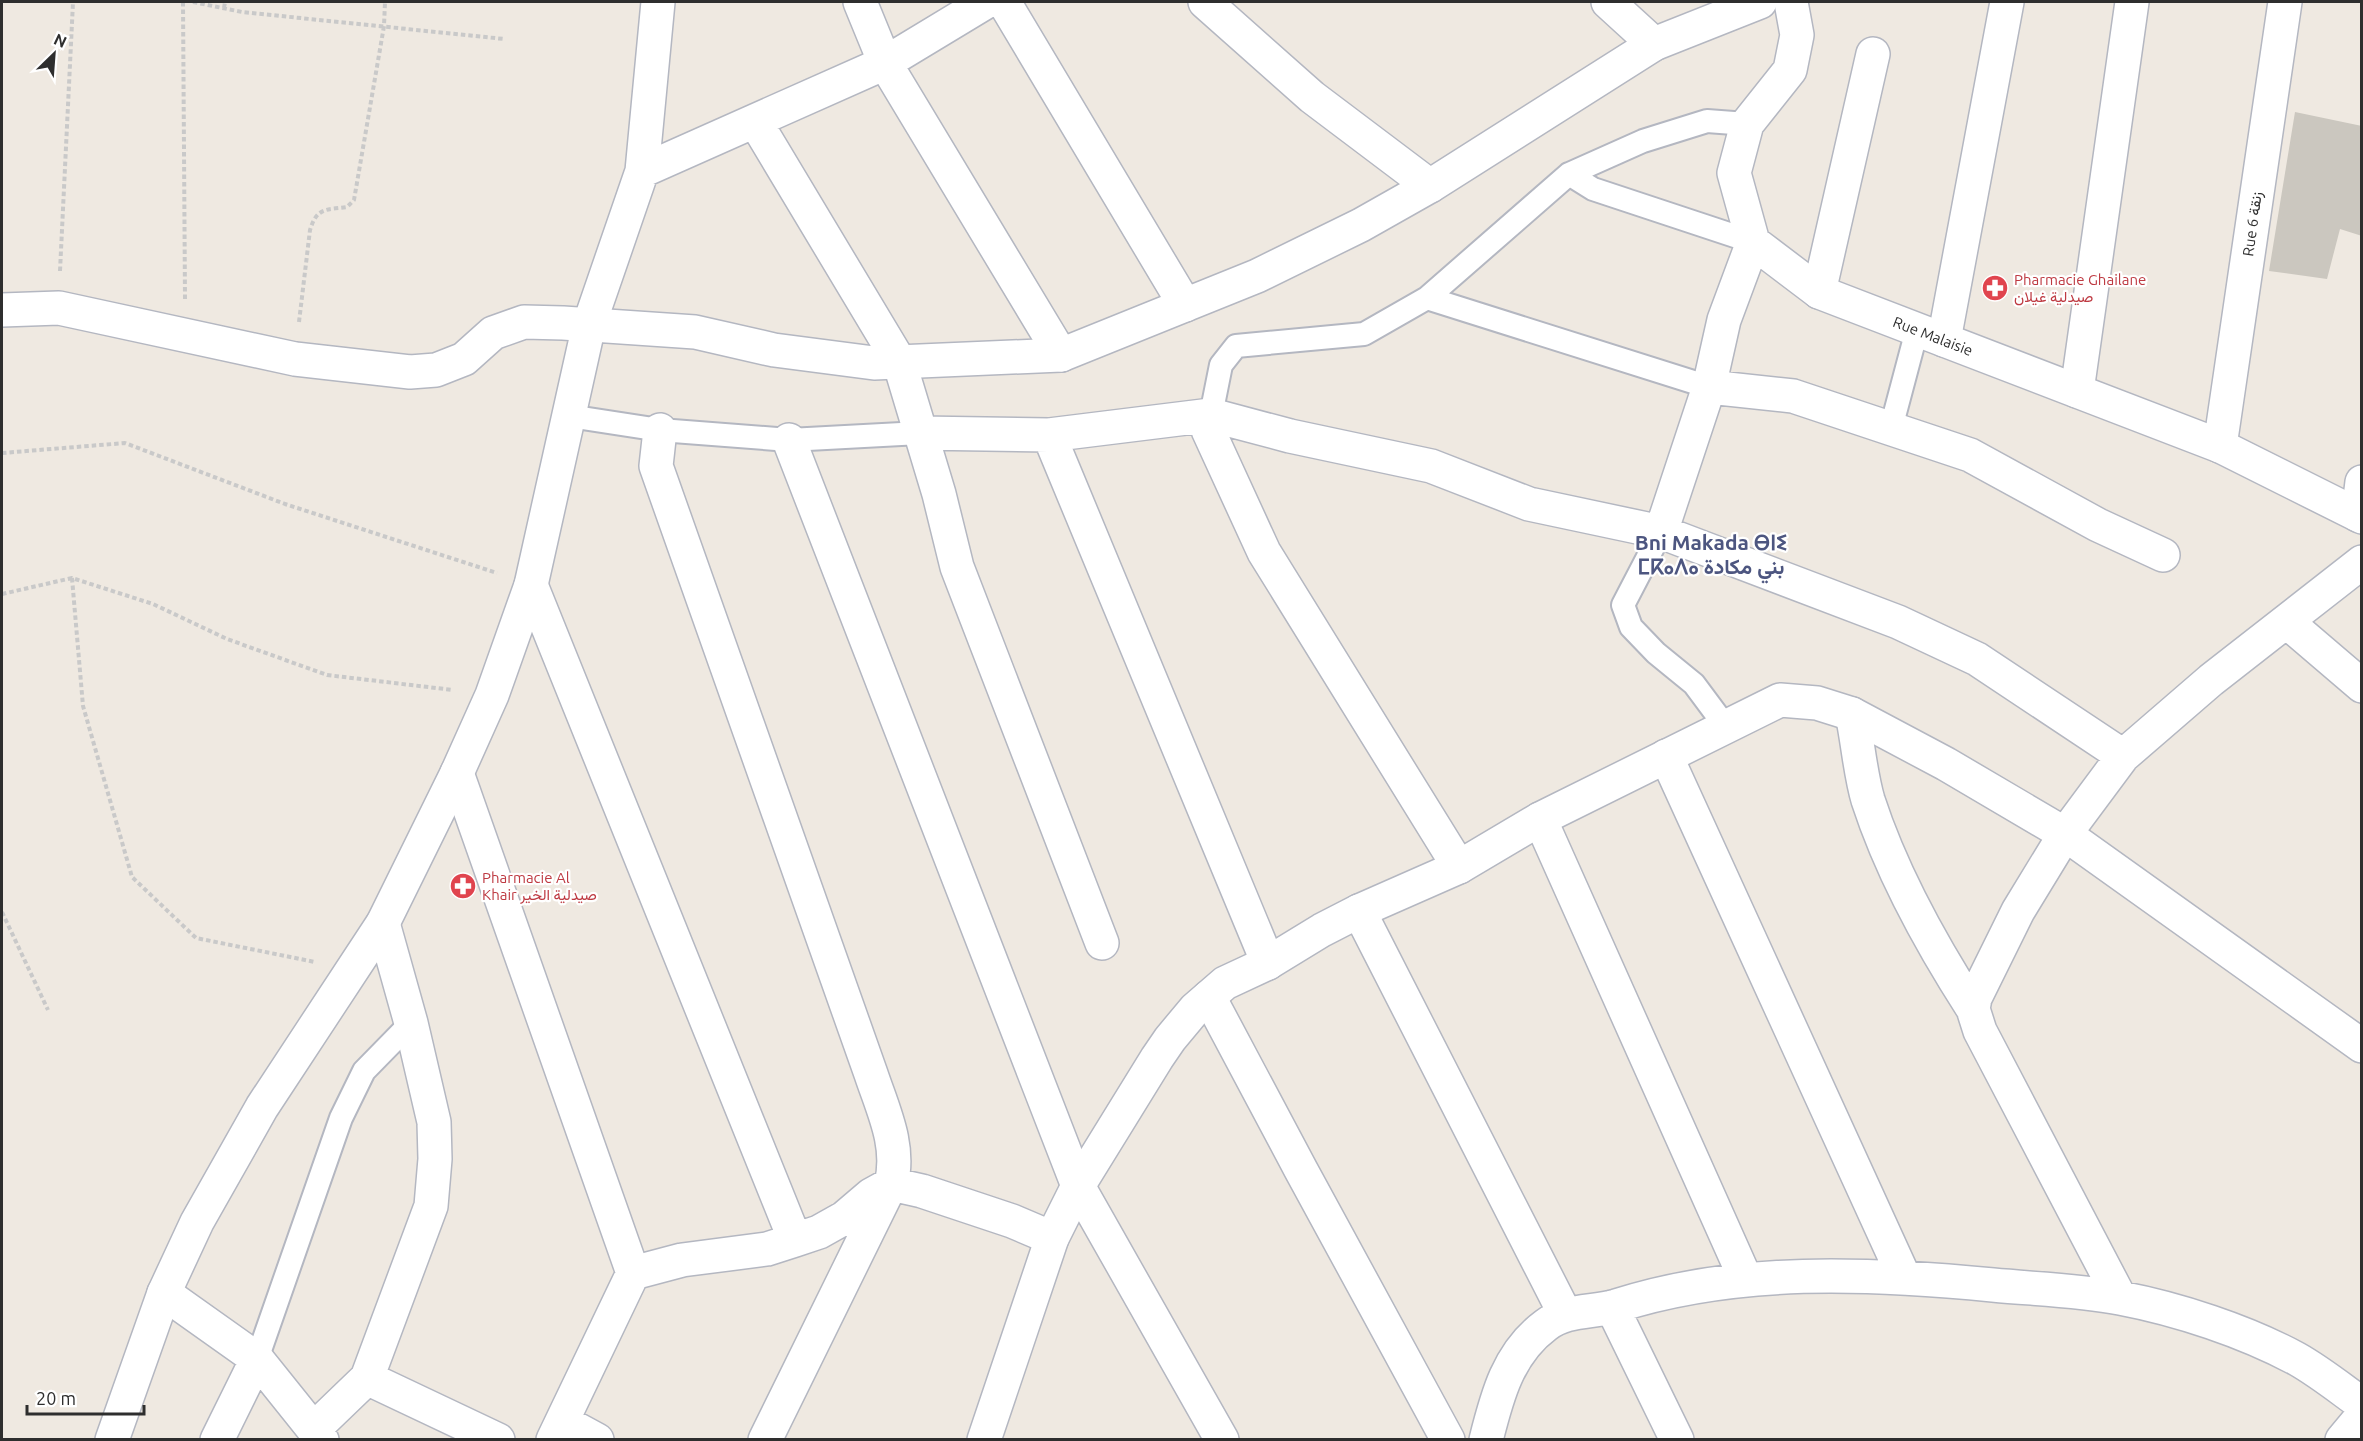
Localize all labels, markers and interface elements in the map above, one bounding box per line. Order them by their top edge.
north arrow [24,24,84,84]
text: N [51,30,70,51]
street label: Rue 6 زنقة [2239,191,2266,258]
place label: Pharmacie Ghailane صيدلية غيلان [2014,271,2146,306]
pharmacy icon: Pharmacie Ghailane صيدلية غيلان [1980,273,2010,303]
street label: Rue Malaisie [1891,313,1975,359]
district label: Bni Makada ⴱⵏⵉ ⵎⴽⴰⴷⴰ بني مكادة [1635,530,1787,584]
place label: Pharmacie Al Khair صيدلية الخير [482,869,597,904]
pharmacy icon: Pharmacie Al Khair صيدلية الخير [448,871,478,901]
scale bar [27,1378,144,1416]
text: 20 m [36,1388,76,1408]

